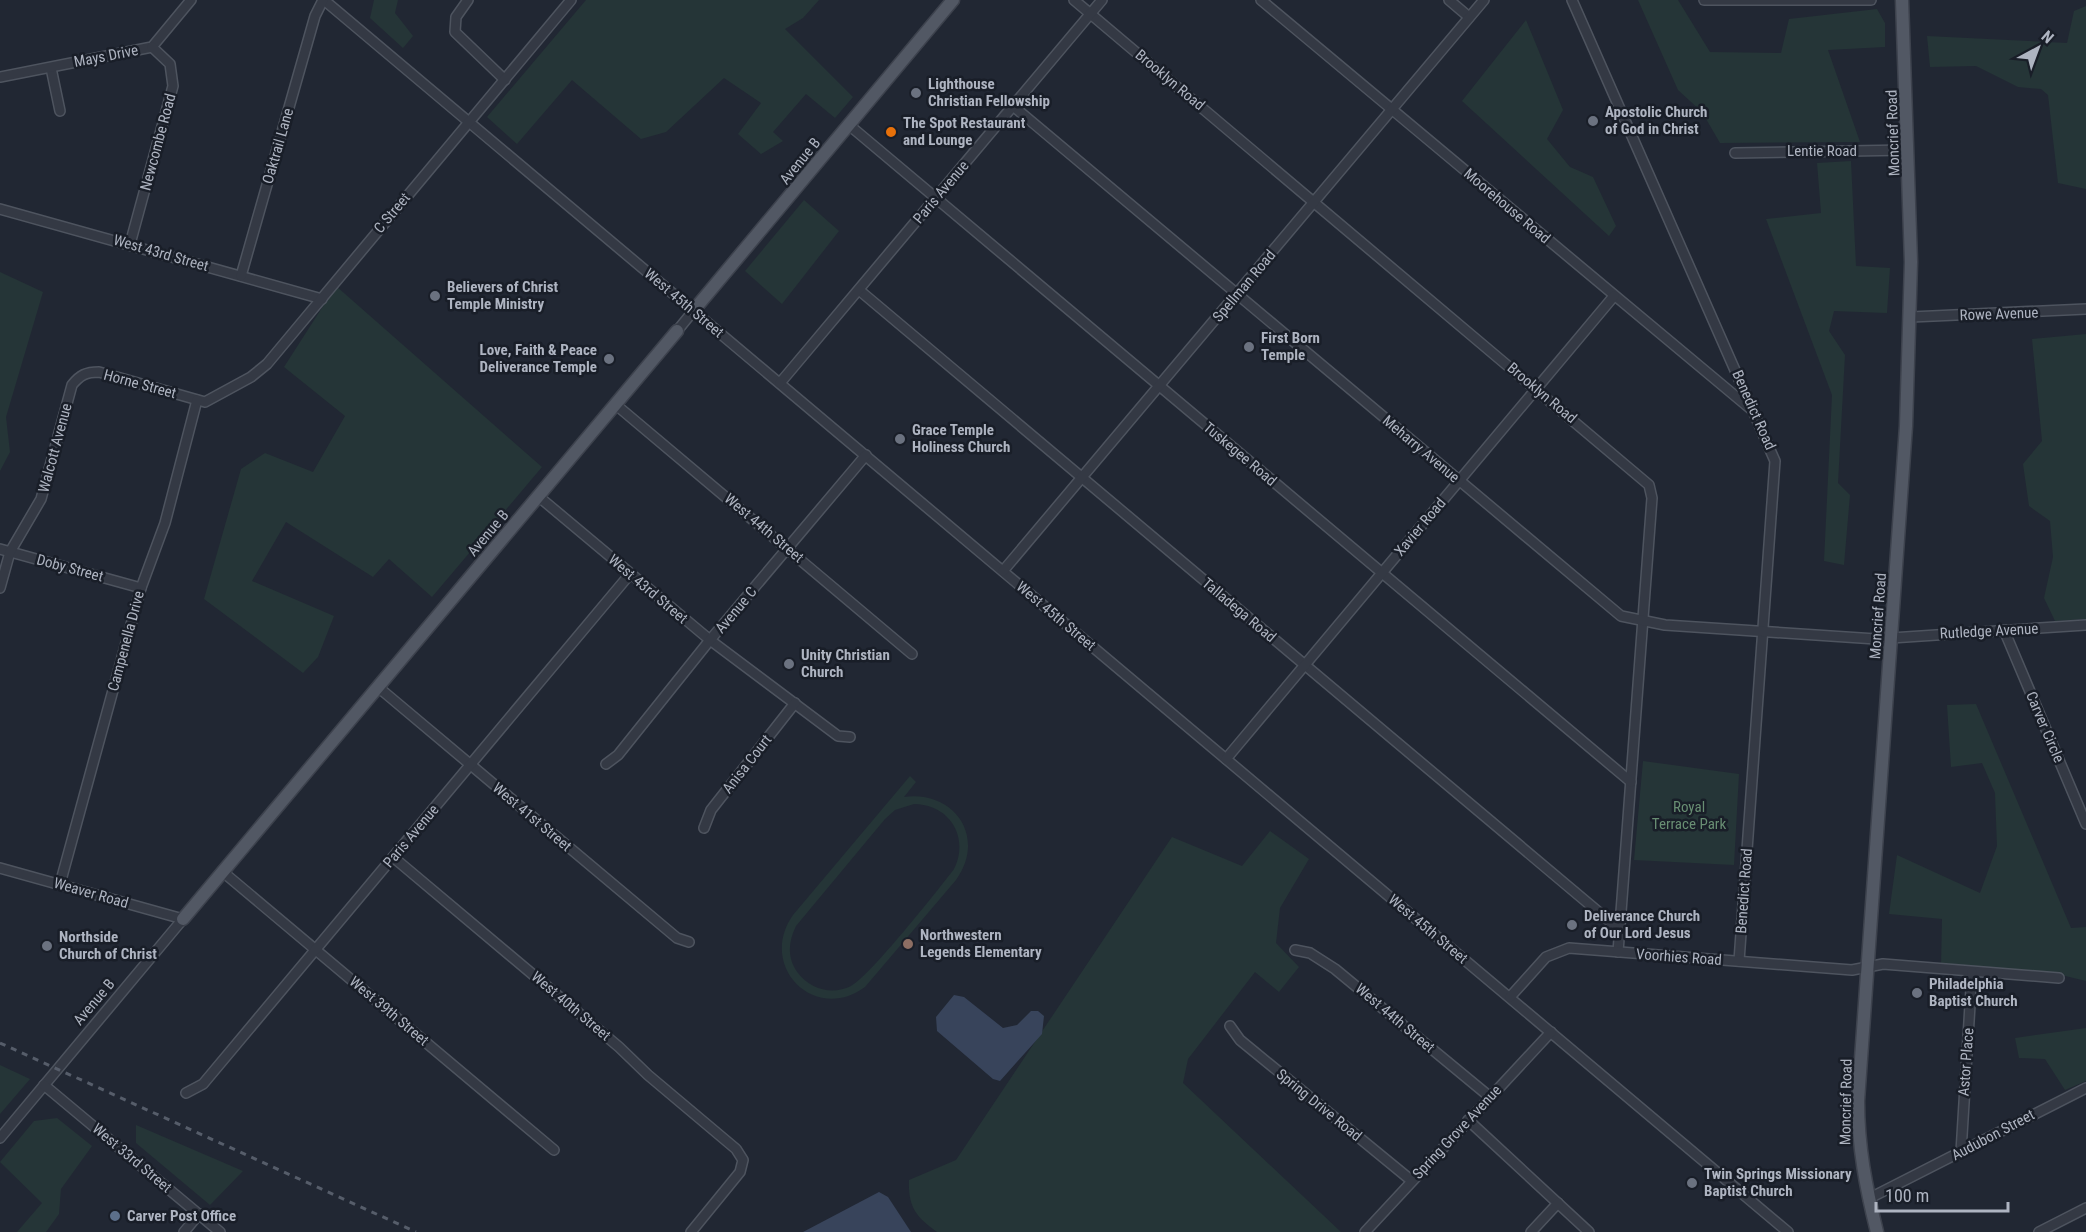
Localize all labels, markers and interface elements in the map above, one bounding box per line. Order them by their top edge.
north arrow [2008,18,2068,78]
text: N [2038,27,2057,47]
street label: Mays Drive [72,41,140,71]
street label: Brooklyn Road [1132,46,1208,114]
place label: Lighthouse Christian Fellowship [928,75,1050,110]
marker: Lighthouse Christian Fellowship [909,86,923,100]
street label: Moncrief Road [1882,90,1904,176]
street label: Newcombe Road [136,91,180,193]
place label: Apostolic Church of God in Christ [1605,103,1708,138]
street label: Oaktrail Lane [259,106,297,186]
place label: The Spot Restaurant and Lounge [903,114,1026,149]
marker: Apostolic Church of God in Christ [1586,114,1600,128]
marker: The Spot Restaurant and Lounge [884,125,898,139]
street label: Avenue B [776,134,824,188]
street label: Lentie Road [1787,142,1857,160]
street label: Paris Avenue [909,157,973,227]
street label: Moorehouse Road [1460,165,1554,247]
street label: C Street [370,189,414,237]
street label: West 43rd Street [111,231,211,275]
street label: Spellman Road [1209,246,1279,326]
street label: West 45th Street [641,265,727,341]
place label: Believers of Christ Temple Ministry [447,278,559,313]
marker: Believers of Christ Temple Ministry [428,289,442,303]
street label: Rowe Avenue [1959,304,2039,324]
place label: First Born Temple [1261,329,1320,364]
marker: First Born Temple [1242,340,1256,354]
place label: Love, Faith & Peace Deliverance Temple [479,341,597,376]
marker: Love, Faith & Peace Deliverance Temple [602,352,616,366]
street label: Brooklyn Road [1504,359,1580,427]
street label: Horne Street [102,366,178,402]
street label: Benedict Road [1728,367,1780,453]
street label: Walcott Avenue [34,401,76,495]
street label: Meharry Avenue [1379,412,1463,486]
street label: Tuskegee Road [1200,418,1280,490]
place label: Grace Temple Holiness Church [912,421,1010,456]
marker: Grace Temple Holiness Church [893,432,907,446]
street label: West 44th Street [721,490,807,566]
street label: Xavier Road [1390,494,1450,560]
street label: Avenue B [463,506,513,560]
street label: Doby Street [35,550,105,586]
street label: West 43rd Street [605,551,691,627]
street label: Moncrief Road [1866,572,1890,660]
street label: Talladega Road [1198,574,1280,646]
street label: West 45th Street [1013,578,1099,654]
street label: Avenue C [711,583,761,637]
street label: Campenella Drive [104,589,148,693]
street label: Rutledge Avenue [1939,619,2039,643]
place label: Unity Christian Church [801,646,890,681]
marker: Unity Christian Church [782,657,796,671]
street label: Carver Circle [2022,689,2068,765]
street label: Anisa Court [719,731,775,797]
street label: West 41st Street [489,779,575,855]
park label: Royal Terrace Park [1652,798,1726,833]
street label: Paris Avenue [379,801,443,871]
street label: Benedict Road [1732,848,1756,934]
street label: Weaver Road [52,874,130,912]
street label: West 45th Street [1385,891,1471,967]
place label: Deliverance Church of Our Lord Jesus [1584,907,1700,942]
marker: Deliverance Church of Our Lord Jesus [1565,918,1579,932]
place label: Northwestern Legends Elementary [920,926,1042,961]
place label: Northside Church of Christ [59,928,157,963]
marker: Northwestern Legends Elementary [901,937,915,951]
marker: Northside Church of Christ [40,939,54,953]
street label: Voorhies Road [1636,945,1722,969]
street label: West 40th Street [528,968,614,1044]
street label: West 39th Street [346,973,432,1049]
street label: Avenue B [69,975,119,1029]
place label: Philadelphia Baptist Church [1929,975,2018,1010]
street label: West 44th Street [1352,980,1438,1056]
marker: Philadelphia Baptist Church [1910,986,1924,1000]
street label: Astor Place [1955,1027,1977,1097]
street label: Moncrief Road [1836,1059,1856,1145]
street label: Spring Drive Road [1273,1065,1365,1145]
street label: Spring Grove Avenue [1409,1081,1505,1183]
street label: Audubon Street [1948,1106,2038,1164]
street label: West 33rd Street [89,1120,175,1196]
place label: Twin Springs Missionary Baptist Church [1704,1165,1852,1200]
scale bar [1876,1175,2008,1213]
marker: Twin Springs Missionary Baptist Church [1685,1176,1699,1190]
text: 100 m [1885,1185,1929,1206]
place label: Carver Post Office [127,1207,236,1225]
marker: Carver Post Office [108,1209,122,1223]

